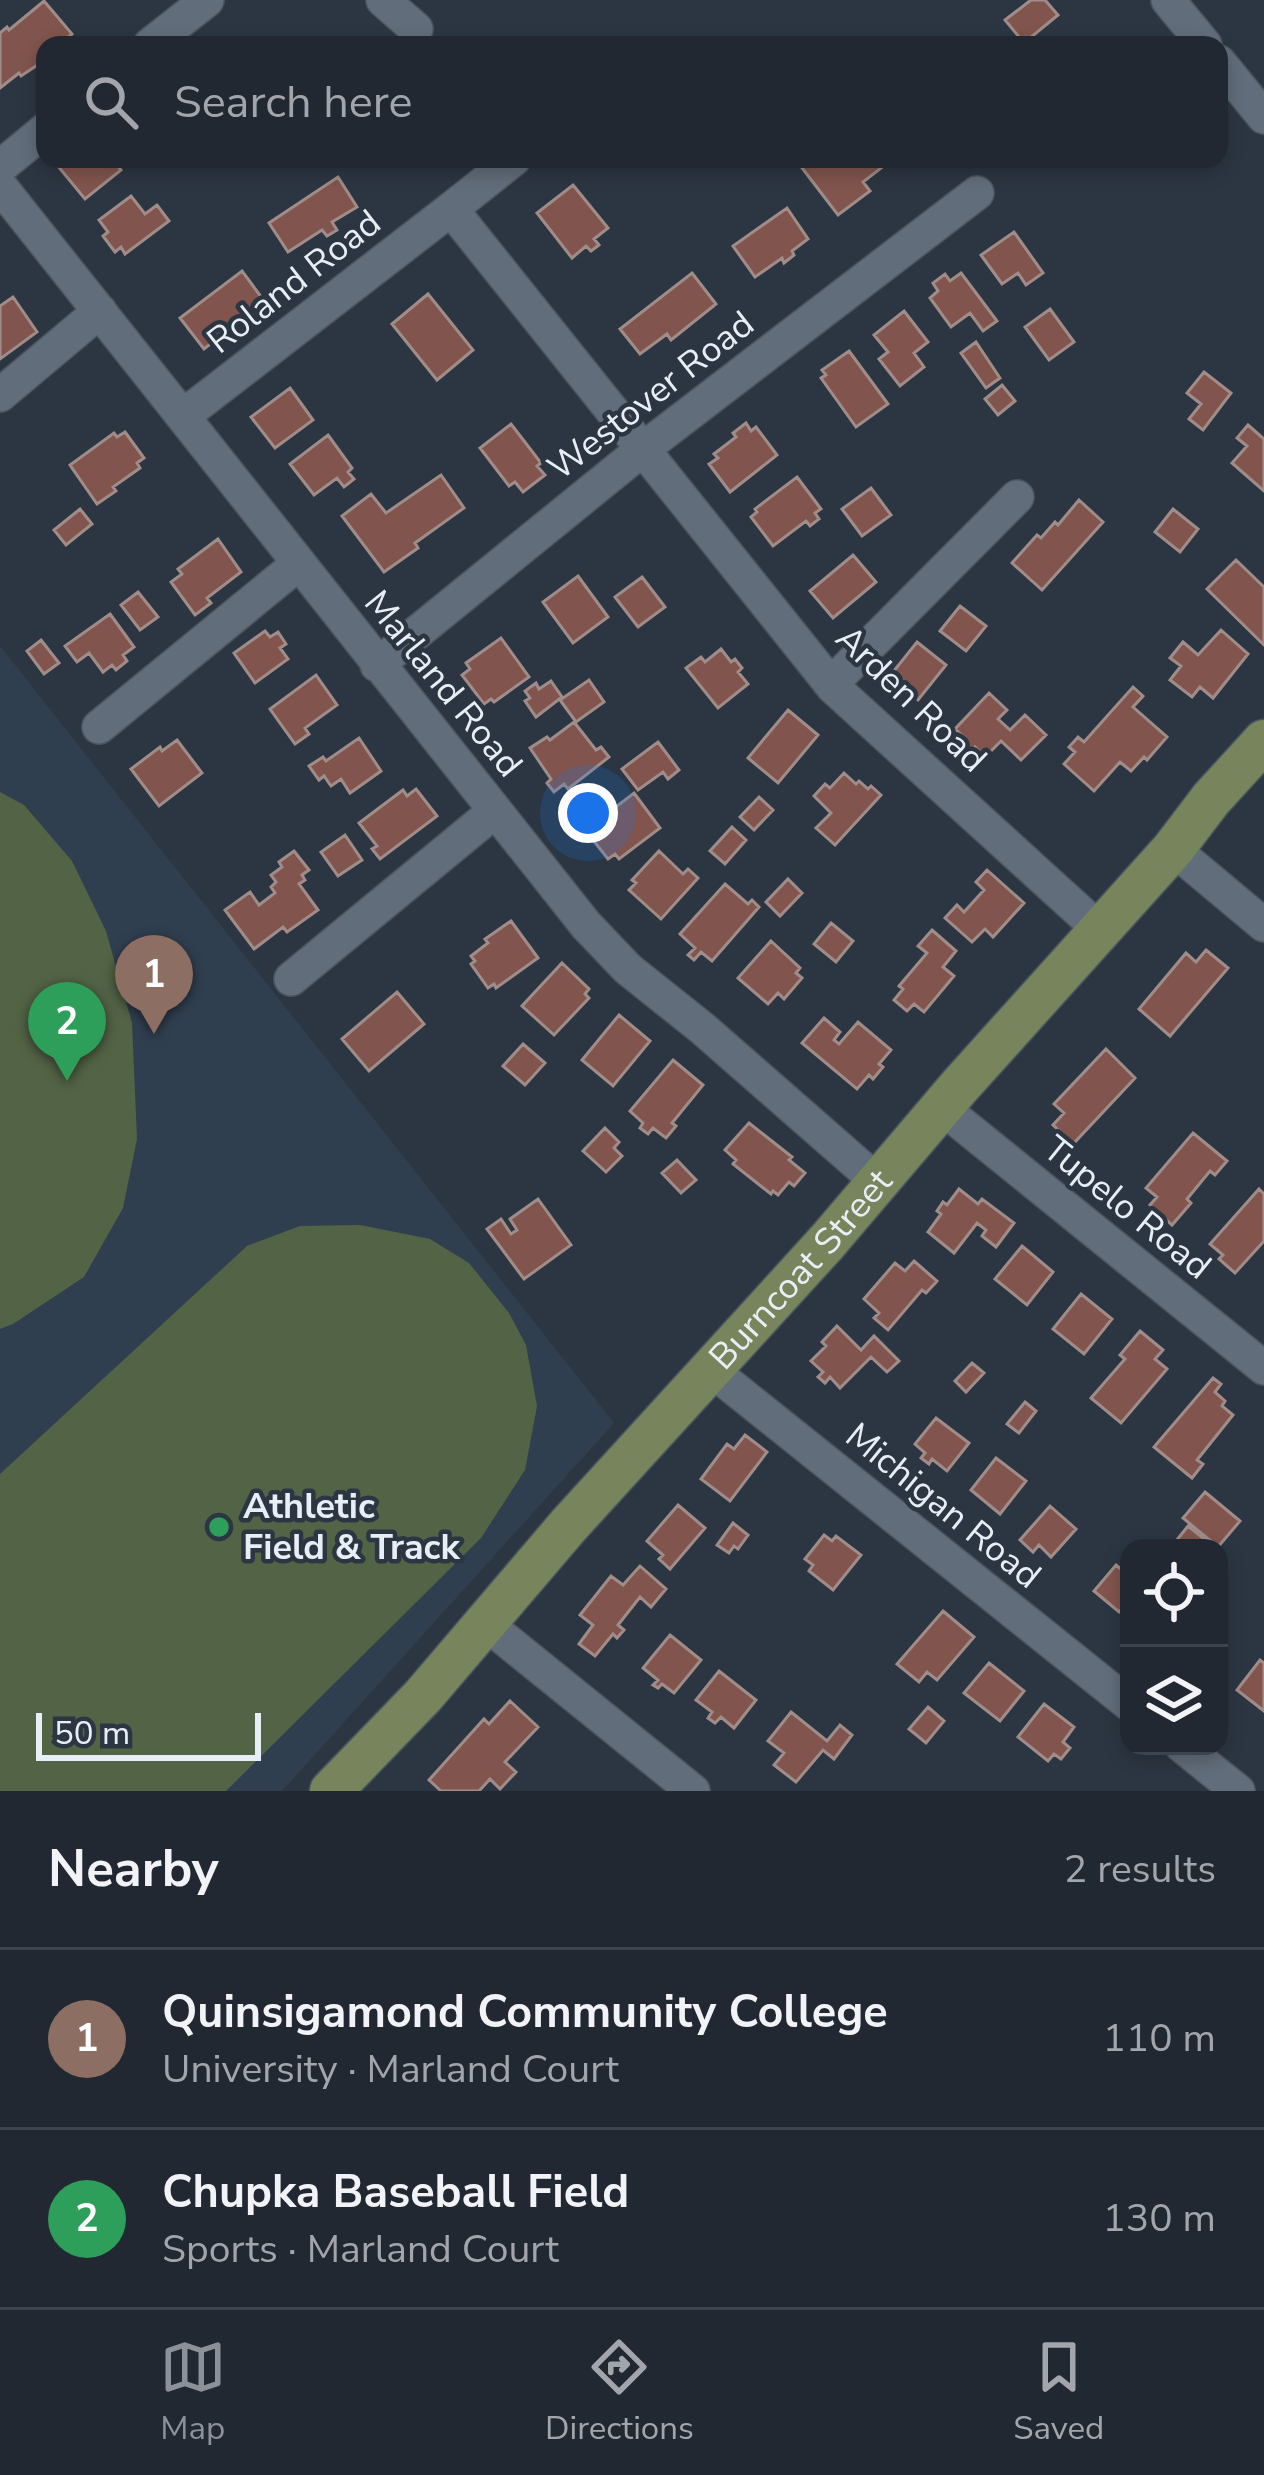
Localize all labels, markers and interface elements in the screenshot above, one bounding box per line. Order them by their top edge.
search box [36,36,1228,168]
icon: search [78,69,144,135]
text: Search here [174,72,413,133]
street label: Roland Road [197,199,391,365]
street label: Westover Road [538,300,764,492]
street label: Marland Road [353,580,533,788]
street label: Arden Road [825,615,997,783]
your location [558,783,618,843]
pin: 1 [115,935,193,1034]
pin: 2 [28,982,106,1081]
street label: Tupelo Road [1033,1125,1221,1291]
street label: Burncoat Street [698,1158,903,1380]
street label: Michigan Road [835,1412,1051,1600]
place label: Athletic Field & Track [243,1482,461,1572]
marker: Athletic Field & Track [206,1514,232,1540]
map controls [1120,1539,1228,1755]
button: locate [1120,1539,1228,1647]
button: layers [1120,1647,1228,1755]
scale bar [36,1707,261,1760]
text: 50 m [54,1711,130,1756]
text: Nearby [48,1834,219,1904]
text: 2 results [1064,1843,1216,1896]
text: Quinsigamond Community College [162,1982,888,2043]
text: 1 [75,2012,99,2065]
text: 110 m [1102,2012,1216,2065]
text: University · Marland Court [162,2043,619,2096]
text: Chupka Baseball Field [162,2162,629,2223]
text: 2 [75,2192,99,2245]
text: 130 m [1102,2192,1216,2245]
text: Sports · Marland Court [162,2223,559,2276]
tab: Map [160,2334,226,2451]
tab: Directions [545,2334,694,2451]
tab: Saved [1013,2334,1104,2451]

